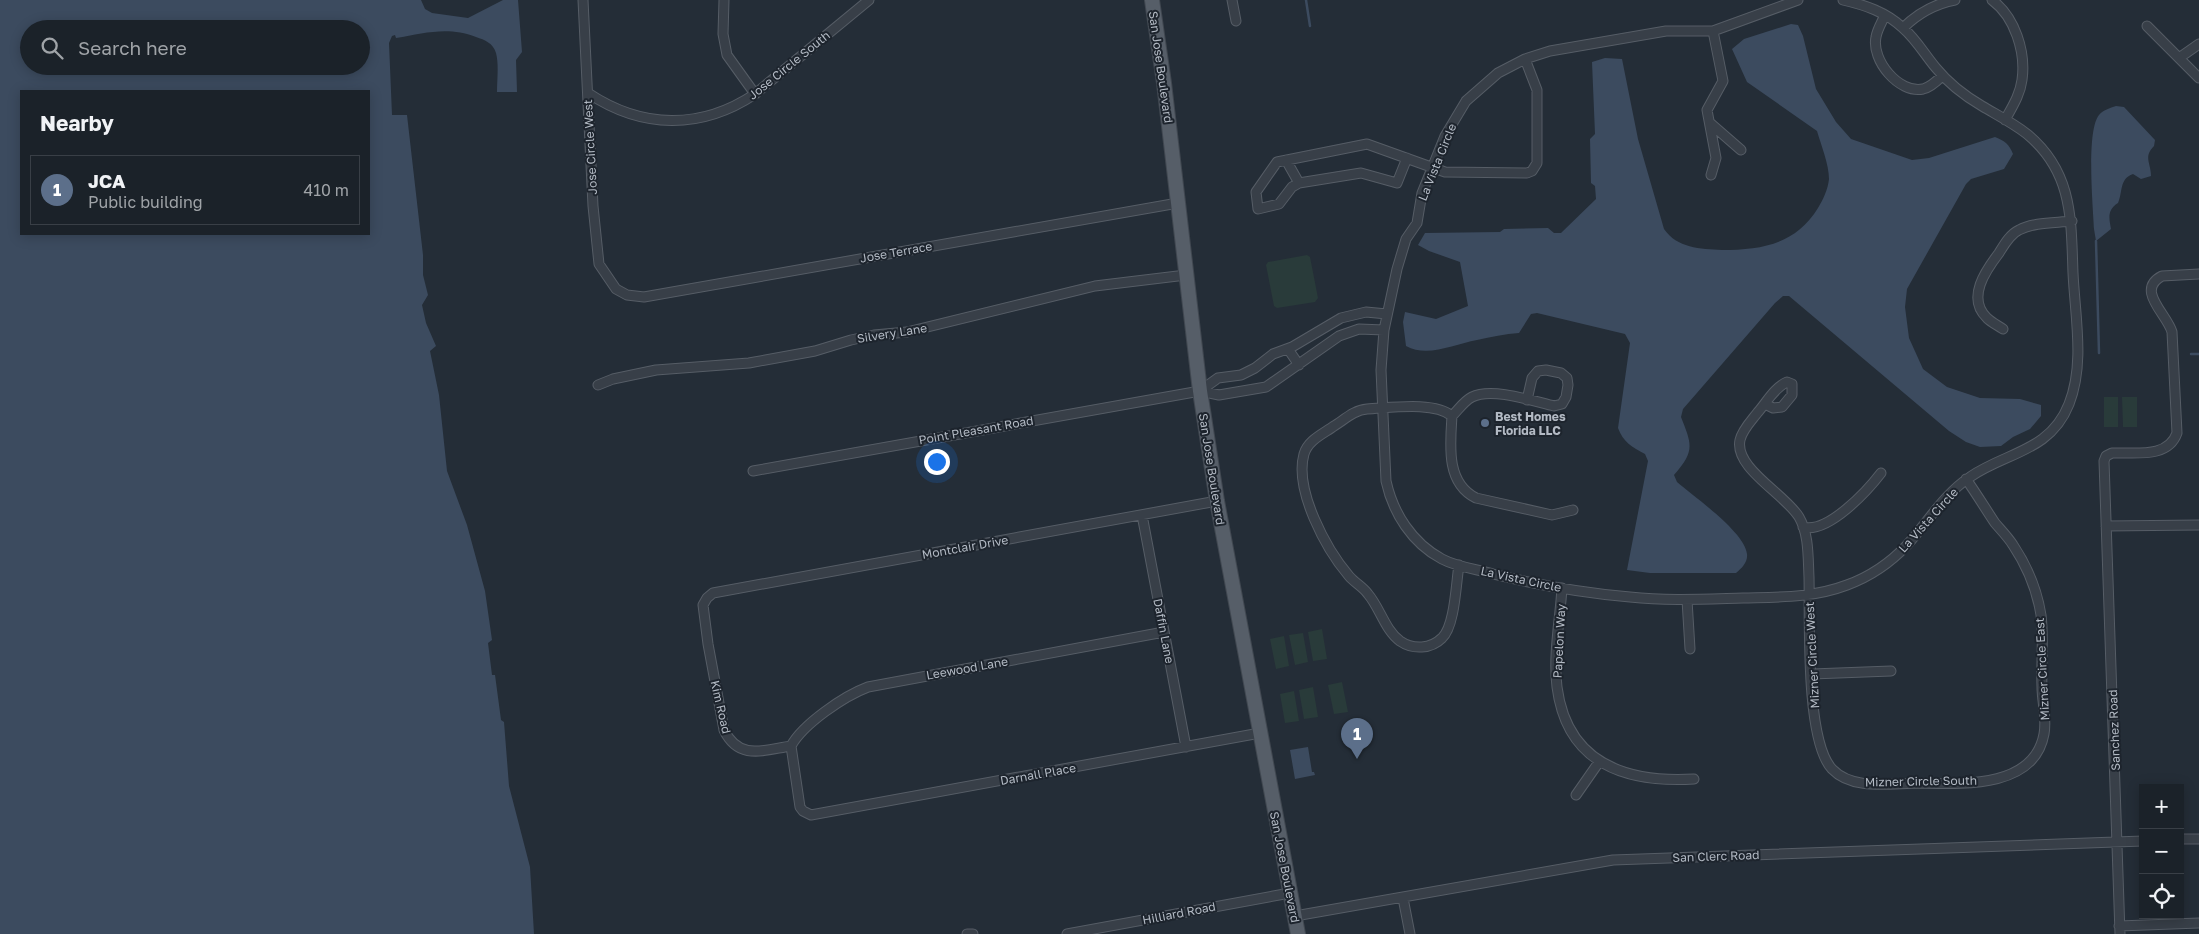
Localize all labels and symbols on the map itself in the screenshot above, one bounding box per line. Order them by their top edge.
street label: San Jose Boulevard [1146,10,1176,124]
street label: Jose Circle South [745,27,833,103]
street label: Jose Circle West [580,99,600,195]
street label: La Vista Circle [1415,121,1459,203]
street label: Jose Terrace [859,238,933,266]
street label: Silvery Lane [856,320,928,346]
place label: Best Homes Florida LLC [1495,409,1566,438]
street label: San Jose Boulevard [1196,412,1228,526]
street label: Point Pleasant Road [918,413,1034,447]
marker: Best Homes Florida LLC [1479,417,1491,429]
your location [924,449,950,475]
street label: La Vista Circle [1895,484,1961,556]
street label: Montclair Drive [921,532,1009,562]
street label: La Vista Circle [1479,563,1563,595]
street label: Daffin Lane [1150,597,1178,665]
street label: Mizner Circle West [1802,601,1822,709]
street label: Papelon Way [1550,603,1568,679]
street label: Mizner Circle East [2032,617,2052,721]
street label: Leewood Lane [925,653,1009,683]
street label: Kim Road [708,679,734,735]
street label: Sanchez Road [2105,689,2123,771]
pin: 1 [1341,718,1373,759]
street label: Darnall Place [999,760,1077,788]
street label: Mizner Circle South [1865,773,1977,789]
street label: San Jose Boulevard [1267,810,1303,924]
street label: San Clerc Road [1672,847,1760,865]
street label: Hilliard Road [1141,899,1217,927]

